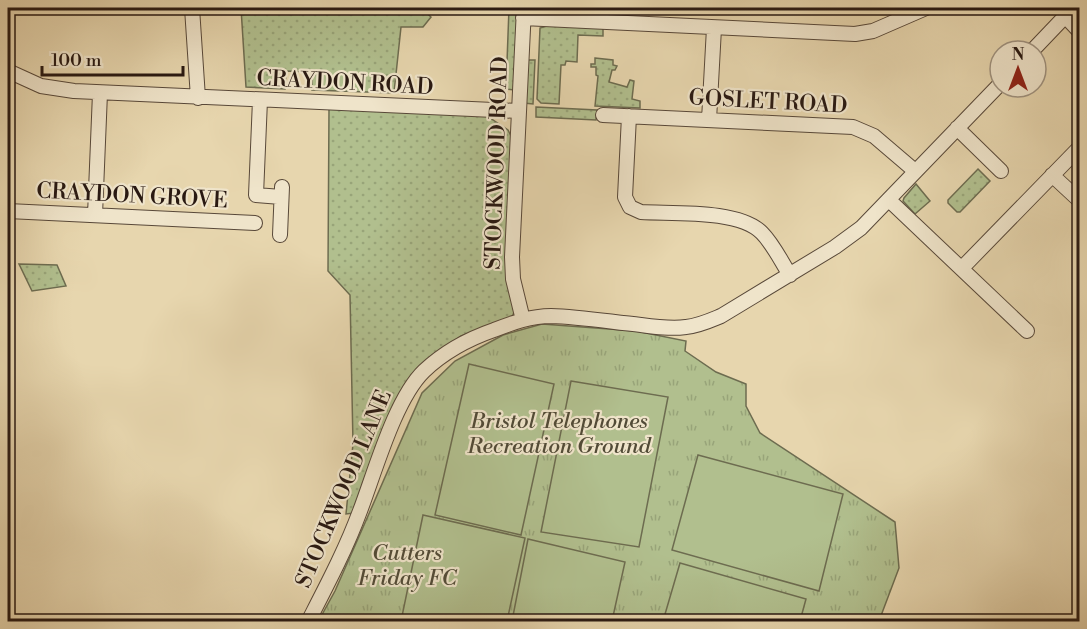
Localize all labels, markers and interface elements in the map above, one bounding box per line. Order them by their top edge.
scale bar [42,39,183,77]
north arrow [988,39,1048,99]
text: N [1012,45,1025,65]
text: 100 m [51,49,102,72]
street label: STOCKWOOD ROAD [480,56,514,270]
street label: CRAYDON ROAD [256,65,434,101]
street label: GOSLET ROAD [688,84,848,120]
street label: CRAYDON GROVE [36,178,228,214]
street label: STOCKWOOD LANE [290,386,398,592]
park label: Bristol Telephones Recreation Ground [466,408,652,460]
park label: Cutters Friday FC [357,540,457,592]

